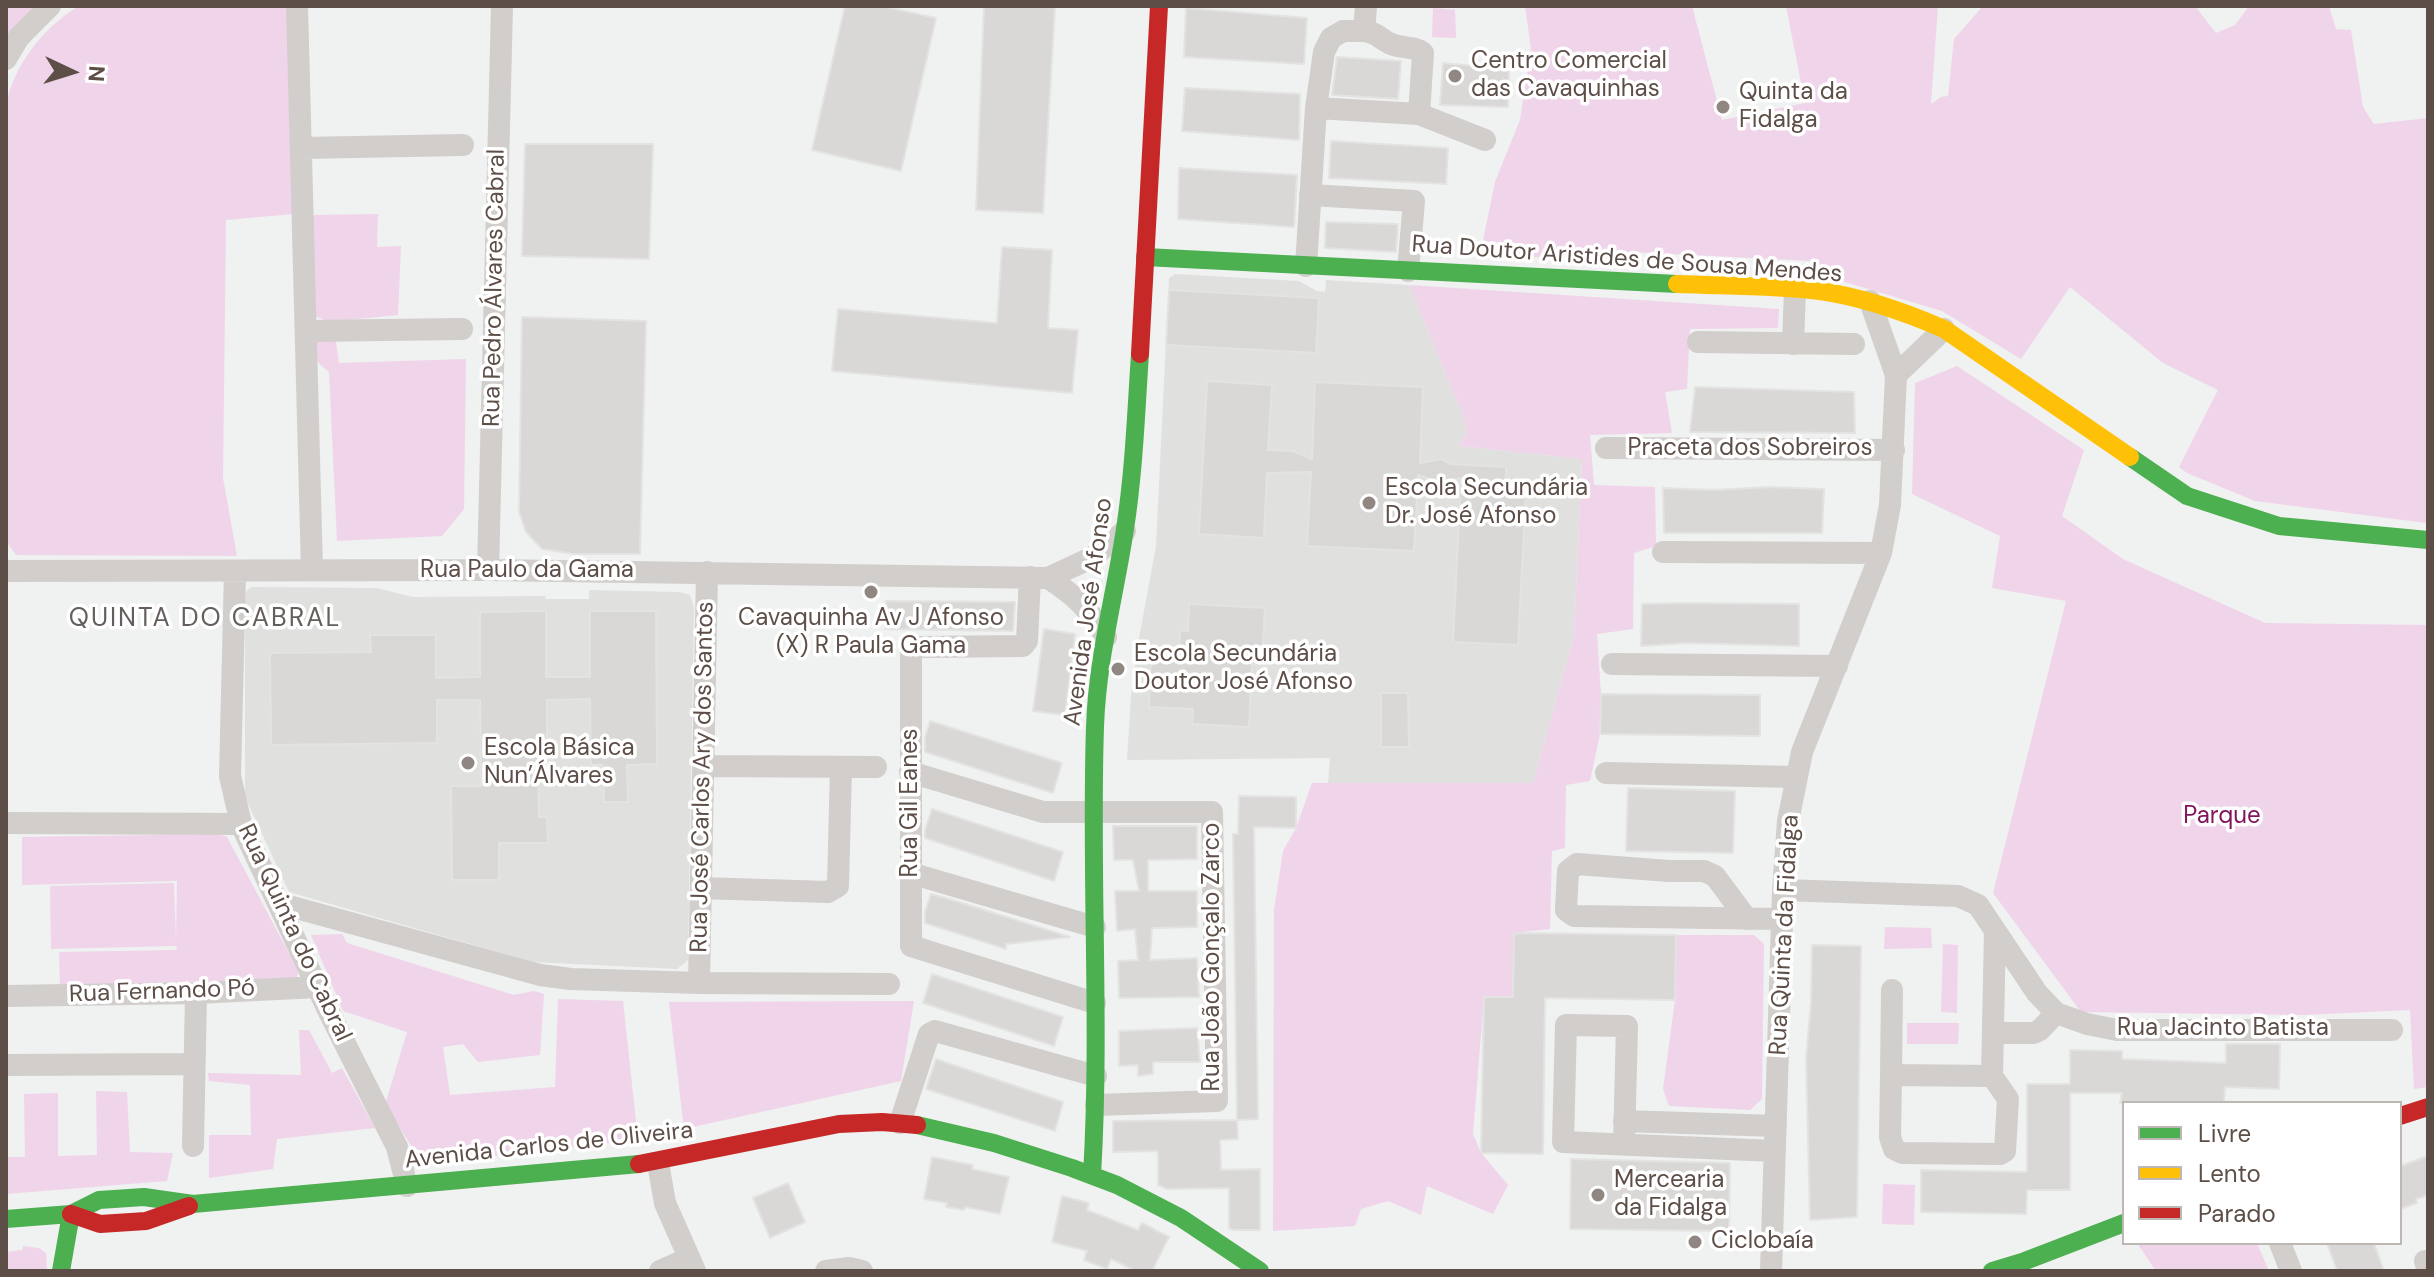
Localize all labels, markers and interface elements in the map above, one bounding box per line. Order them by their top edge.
north arrow [32,32,112,112]
place label: Centro Comercial das Cavaquinhas [1471,48,1667,104]
text: N [81,65,111,83]
marker: Centro Comercial das Cavaquinhas [1446,67,1464,85]
place label: Quinta da Fidalga [1739,79,1848,135]
marker: Quinta da Fidalga [1714,98,1732,116]
street label: Rua Pedro Álvares Cabral [478,149,512,427]
street label: Rua Doutor Aristides de Sousa Mendes [1411,231,1843,289]
street label: Praceta dos Sobreiros [1627,435,1873,463]
place label: Escola Secundária Dr. José Afonso [1385,475,1588,531]
marker: Escola Secundária Dr. José Afonso [1360,494,1378,512]
street label: Avenida José Afonso [1059,496,1119,728]
street label: Rua Paulo da Gama [420,557,634,585]
marker: Cavaquinha Av J Afonso (X) R Paula Gama [862,583,880,601]
street label: Rua José Carlos Ary dos Santos [686,601,720,953]
district label: QUINTA DO CABRAL [69,603,341,635]
place label: Cavaquinha Av J Afonso (X) R Paula Gama [738,605,1004,661]
place label: Escola Secundária Doutor José Afonso [1134,641,1353,697]
marker: Escola Secundária Doutor José Afonso [1109,660,1127,678]
street label: Rua Gil Eanes [897,728,925,878]
place label: Escola Básica Nun’Álvares [484,735,634,791]
marker: Escola Básica Nun’Álvares [459,754,477,772]
park label: Parque [2183,803,2261,831]
street label: Rua Quinta da Fidalga [1764,814,1806,1056]
street label: Rua Quinta do Cabral [231,820,357,1046]
street label: Rua João Gonçalo Zarco [1199,823,1227,1091]
street label: Rua Fernando Pó [69,974,255,1010]
street label: Rua Jacinto Batista [2117,1015,2329,1043]
legend [2122,1101,2402,1245]
street label: Avenida Carlos de Oliveira [403,1117,695,1175]
text: Livre [2198,1118,2251,1149]
text: Lento [2198,1158,2261,1189]
place label: Mercearia da Fidalga [1614,1167,1727,1223]
marker: Mercearia da Fidalga [1589,1186,1607,1204]
text: Parado [2198,1198,2276,1229]
place label: Ciclobaía [1711,1228,1814,1256]
marker: Ciclobaía [1686,1233,1704,1251]

